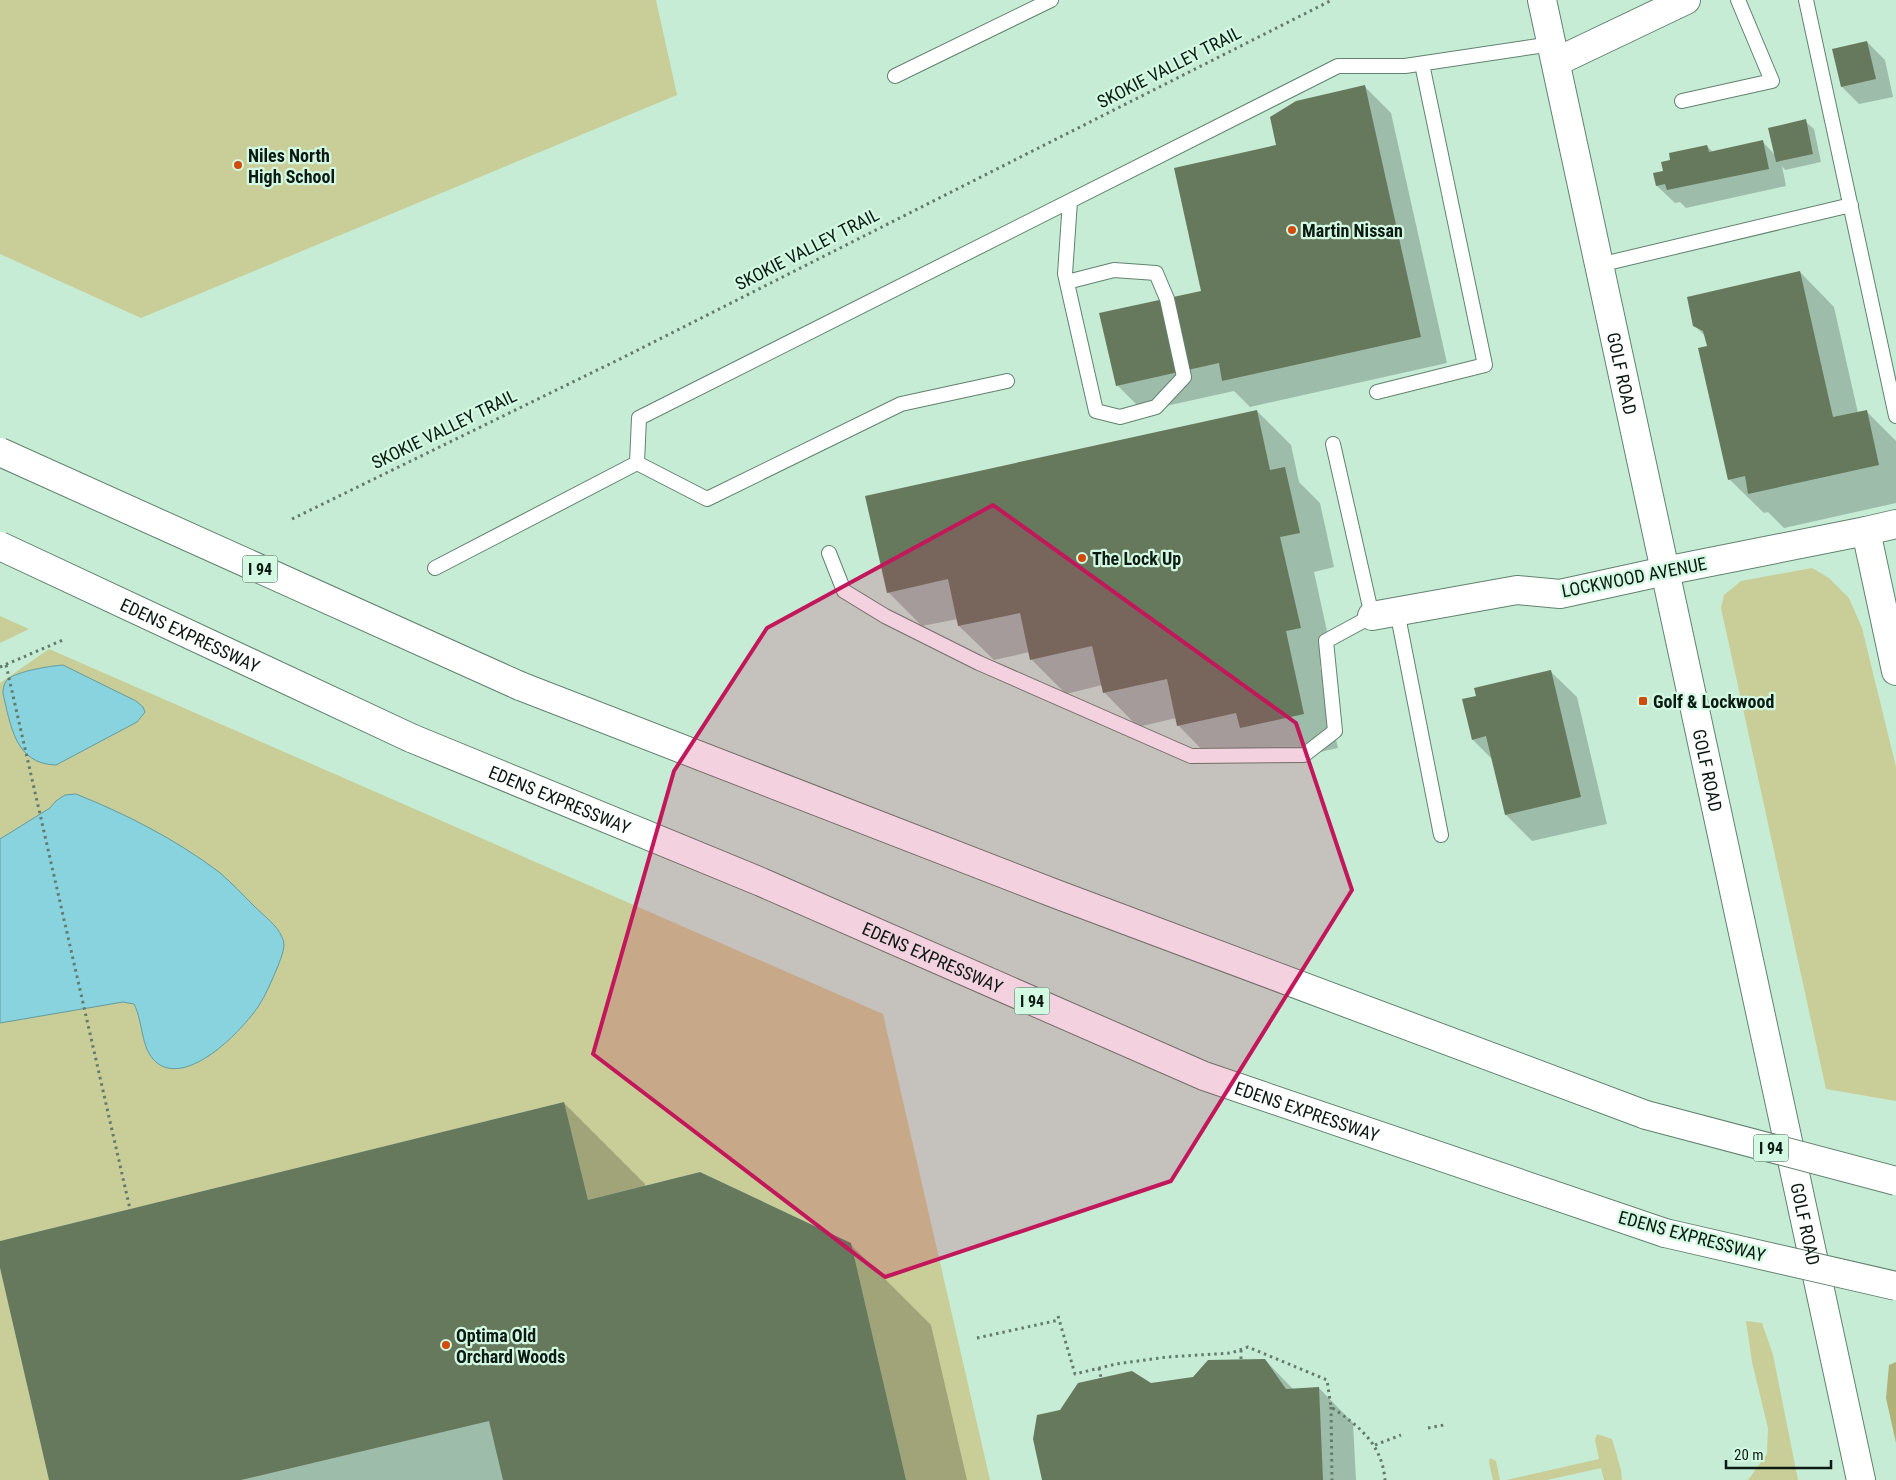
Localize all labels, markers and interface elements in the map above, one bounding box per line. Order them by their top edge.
street label: SKOKIE VALLEY TRAIL [1094,21,1245,112]
place label: Niles North High School [248,145,335,187]
marker: Niles North High School [232,159,244,171]
street label: SKOKIE VALLEY TRAIL [732,203,883,294]
place label: Martin Nissan [1302,220,1403,241]
marker: Martin Nissan [1286,224,1298,236]
street label: GOLF ROAD [1603,330,1642,417]
street label: SKOKIE VALLEY TRAIL [368,385,520,473]
place label: The Lock Up [1092,548,1181,569]
marker: The Lock Up [1076,552,1088,564]
street label: LOCKWOOD AVENUE [1560,553,1708,601]
road number: I 94 [242,556,278,582]
street label: EDENS EXPRESSWAY [117,593,264,677]
place label: Golf & Lockwood [1653,691,1774,712]
marker: Golf & Lockwood [1637,695,1649,707]
street label: GOLF ROAD [1689,727,1727,813]
street label: EDENS EXPRESSWAY [486,761,634,838]
street label: EDENS EXPRESSWAY [859,917,1007,997]
road number: I 94 [1014,988,1050,1014]
street label: EDENS EXPRESSWAY [1232,1077,1383,1146]
road number: I 94 [1754,1134,1788,1162]
street label: GOLF ROAD [1787,1181,1825,1267]
street label: EDENS EXPRESSWAY [1616,1206,1768,1266]
place label: Optima Old Orchard Woods [456,1325,565,1367]
marker: Optima Old Orchard Woods [440,1339,452,1351]
scale bar [1726,1438,1831,1470]
text: 20 m [1734,1446,1764,1464]

